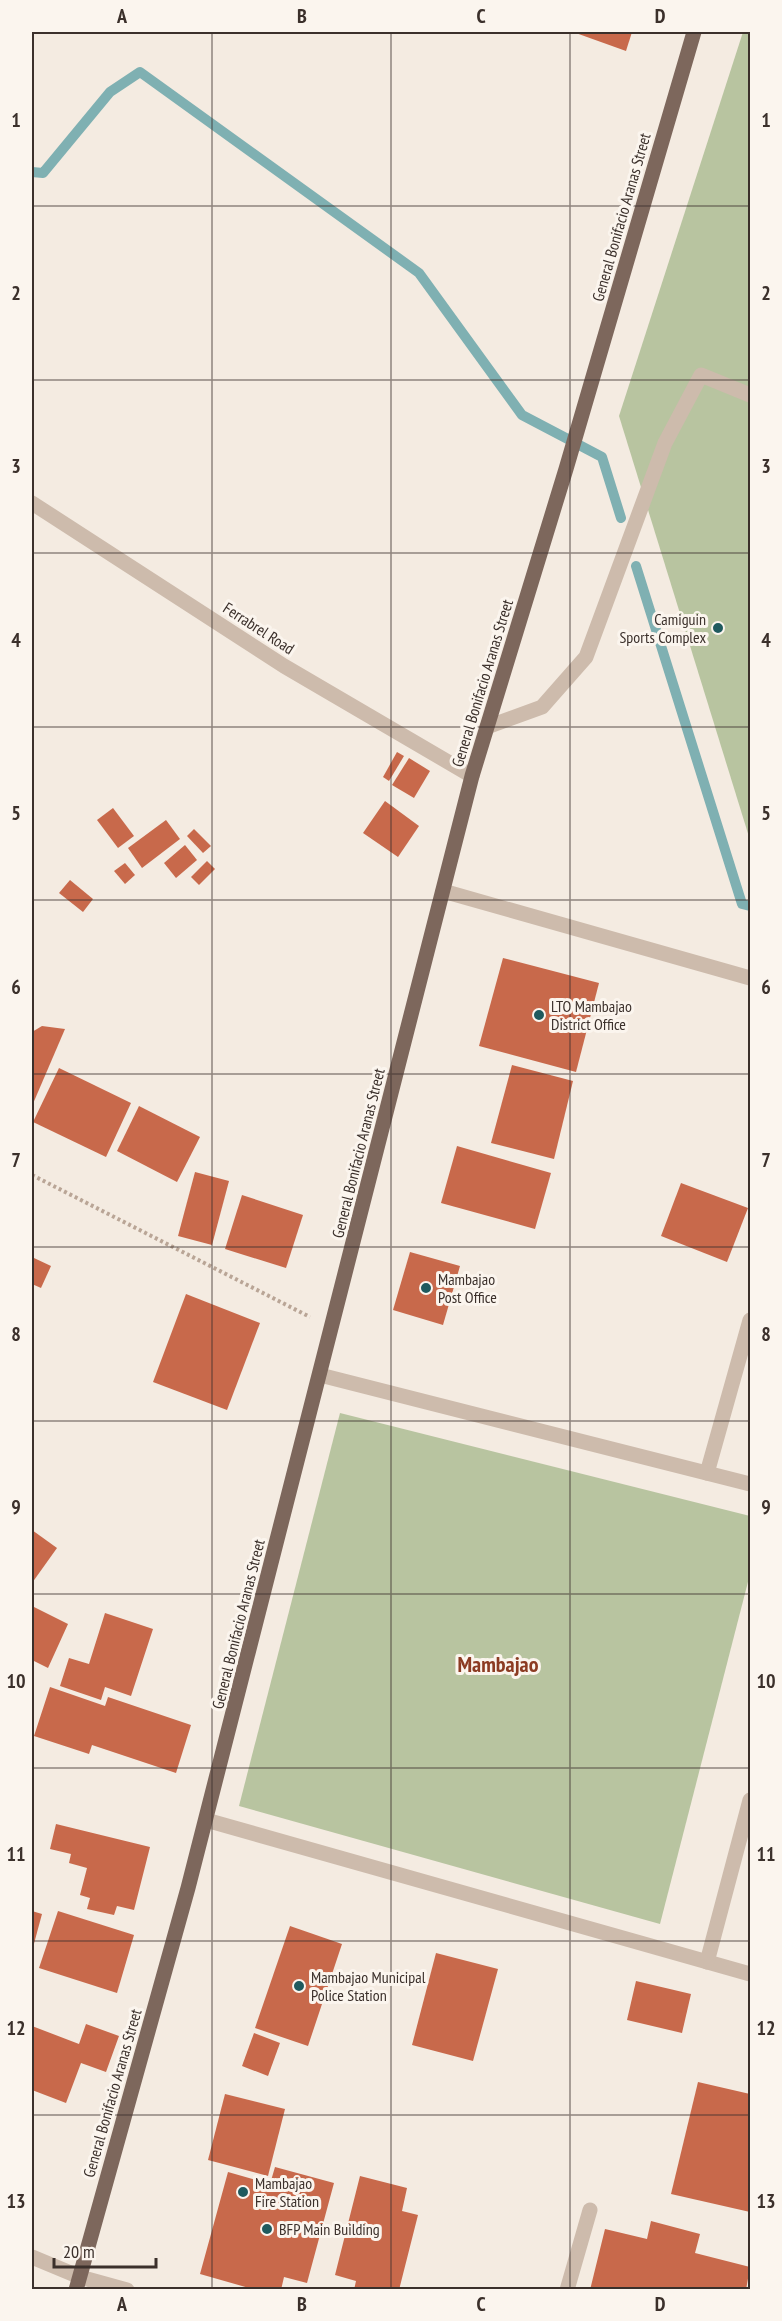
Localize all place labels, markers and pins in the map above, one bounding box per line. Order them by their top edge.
place label: Camiguin Sports Complex [620,609,706,647]
marker: Camiguin Sports Complex [711,621,725,635]
place label: LTO Mambajao District Office [551,996,632,1034]
marker: LTO Mambajao District Office [532,1008,546,1022]
place label: Mambajao Post Office [438,1269,497,1307]
marker: Mambajao Post Office [419,1281,433,1295]
place label: Mambajao Municipal Police Station [311,1967,426,2005]
marker: Mambajao Municipal Police Station [292,1979,306,1993]
place label: Mambajao Fire Station [255,2173,319,2211]
marker: Mambajao Fire Station [236,2185,250,2199]
place label: BFP Main Building [279,2219,380,2239]
marker: BFP Main Building [260,2222,274,2236]

